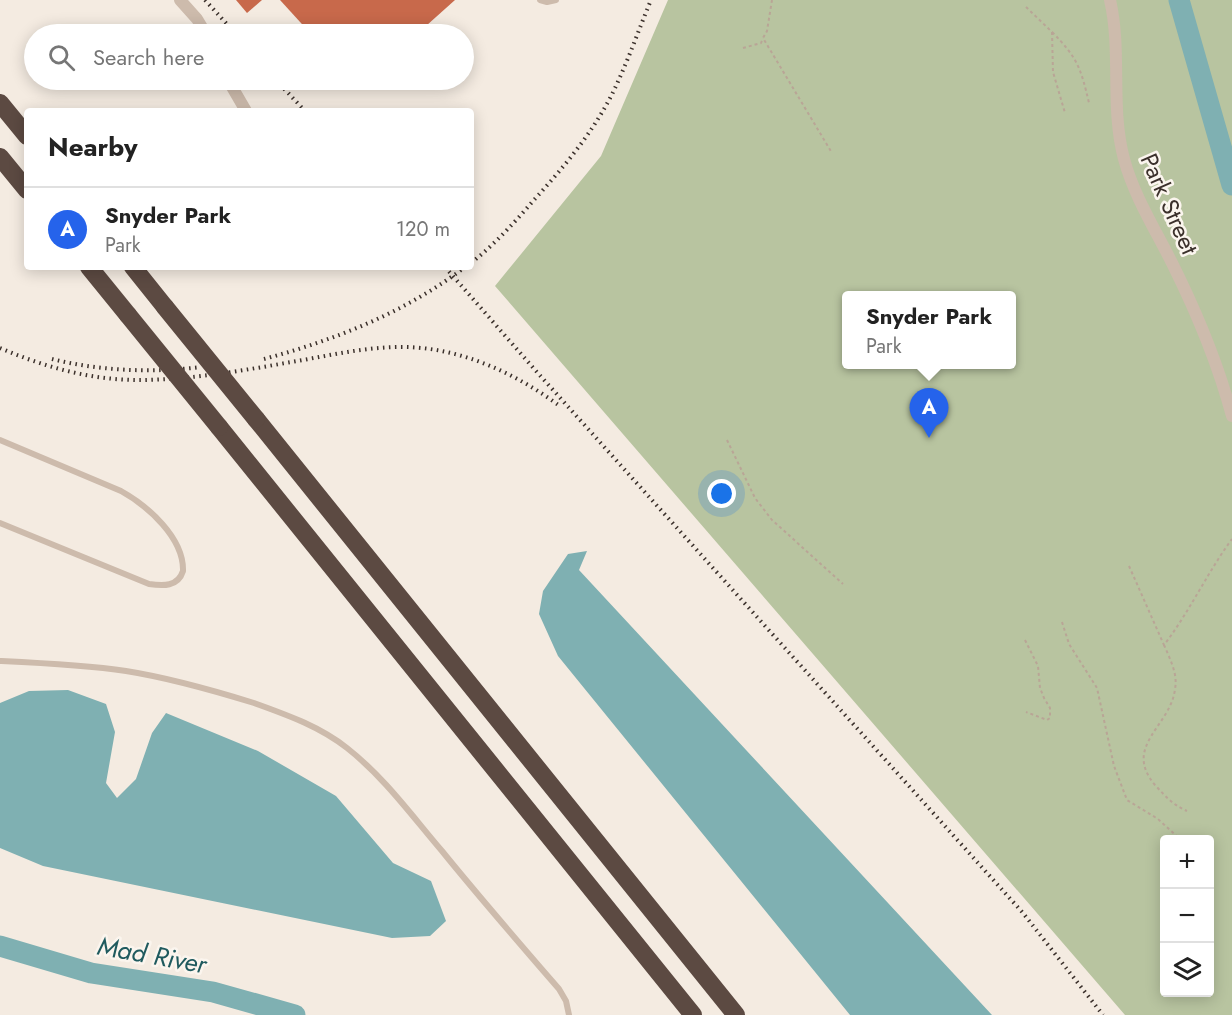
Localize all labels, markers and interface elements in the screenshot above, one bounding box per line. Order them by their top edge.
search box [24,24,474,90]
icon: search [45,41,78,74]
text: Search here [93,41,204,73]
text: Nearby [48,128,137,166]
street label: Park Street [1132,148,1207,260]
text: Snyder Park [105,199,231,231]
text: A [60,215,75,244]
text: 120 m [396,215,450,244]
text: Park [105,231,141,260]
popup [842,291,1016,369]
text: Snyder Park [866,300,992,332]
text: Park [866,332,902,361]
pin: A [910,388,948,438]
your location [707,479,736,508]
map controls [1160,835,1214,997]
button: + [1160,835,1214,889]
button: − [1160,889,1214,943]
water label: Mad River [95,927,211,983]
button: layers [1160,943,1214,997]

